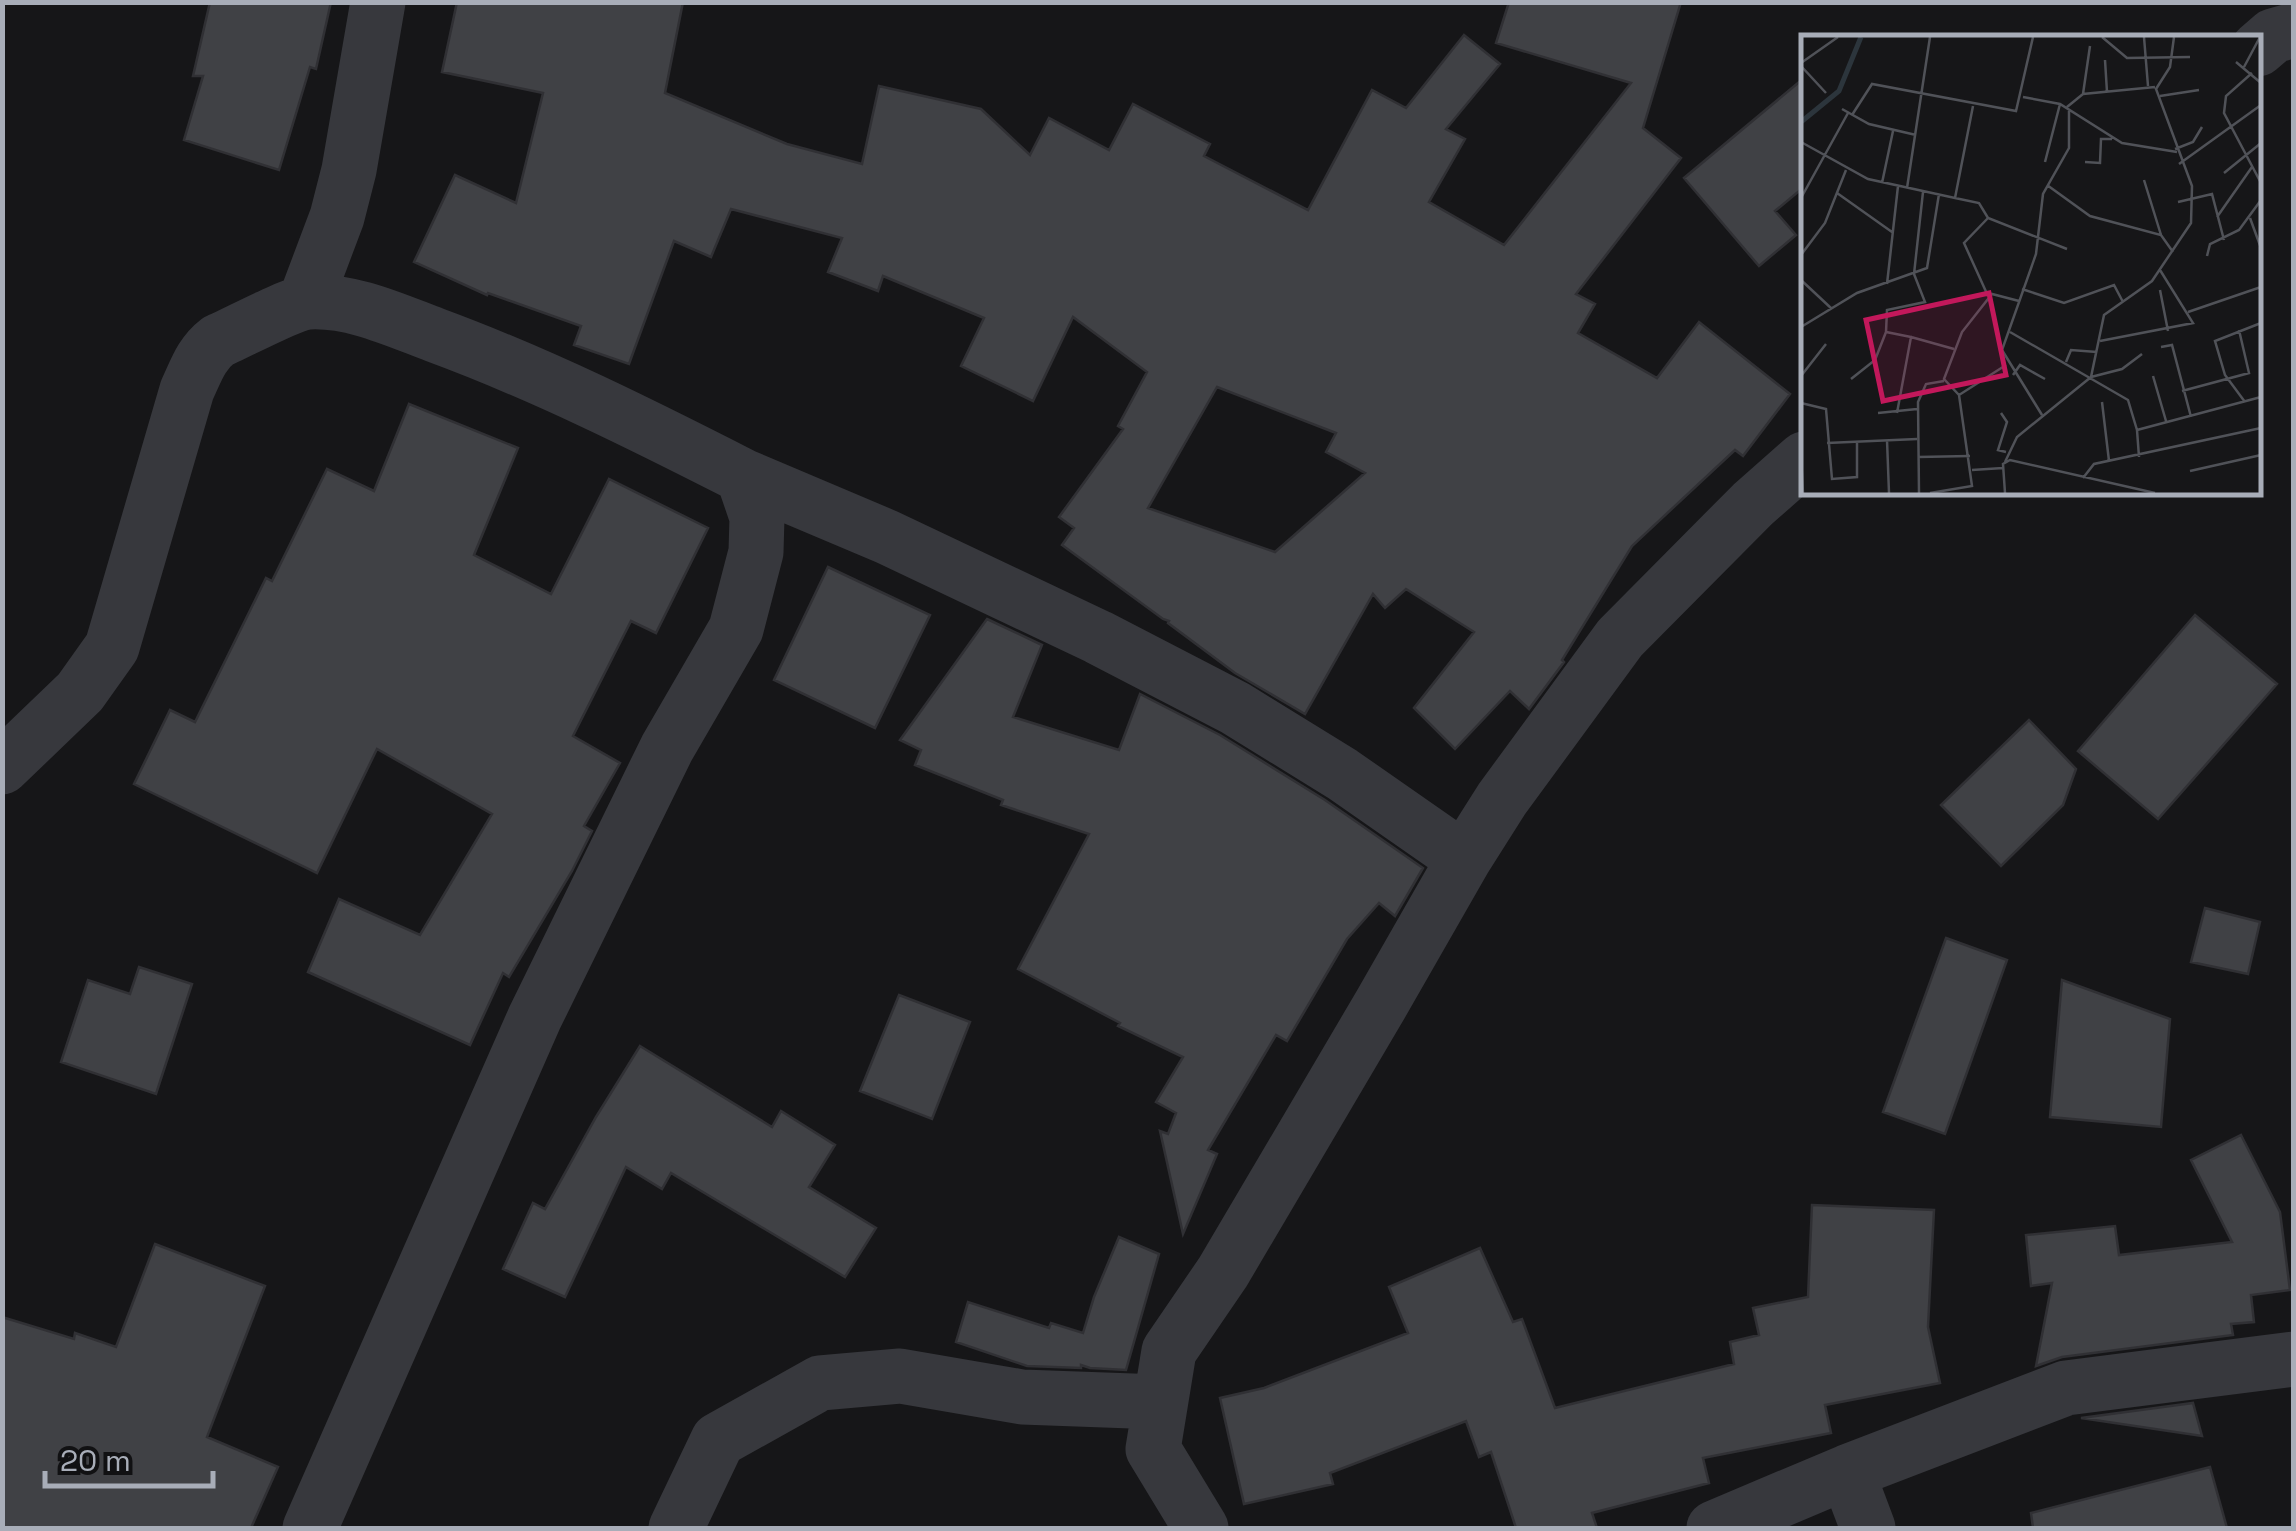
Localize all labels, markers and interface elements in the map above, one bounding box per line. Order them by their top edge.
inset map [1801,35,2261,495]
scale bar [45,1426,212,1488]
text: 20 m [60,1441,131,1480]

